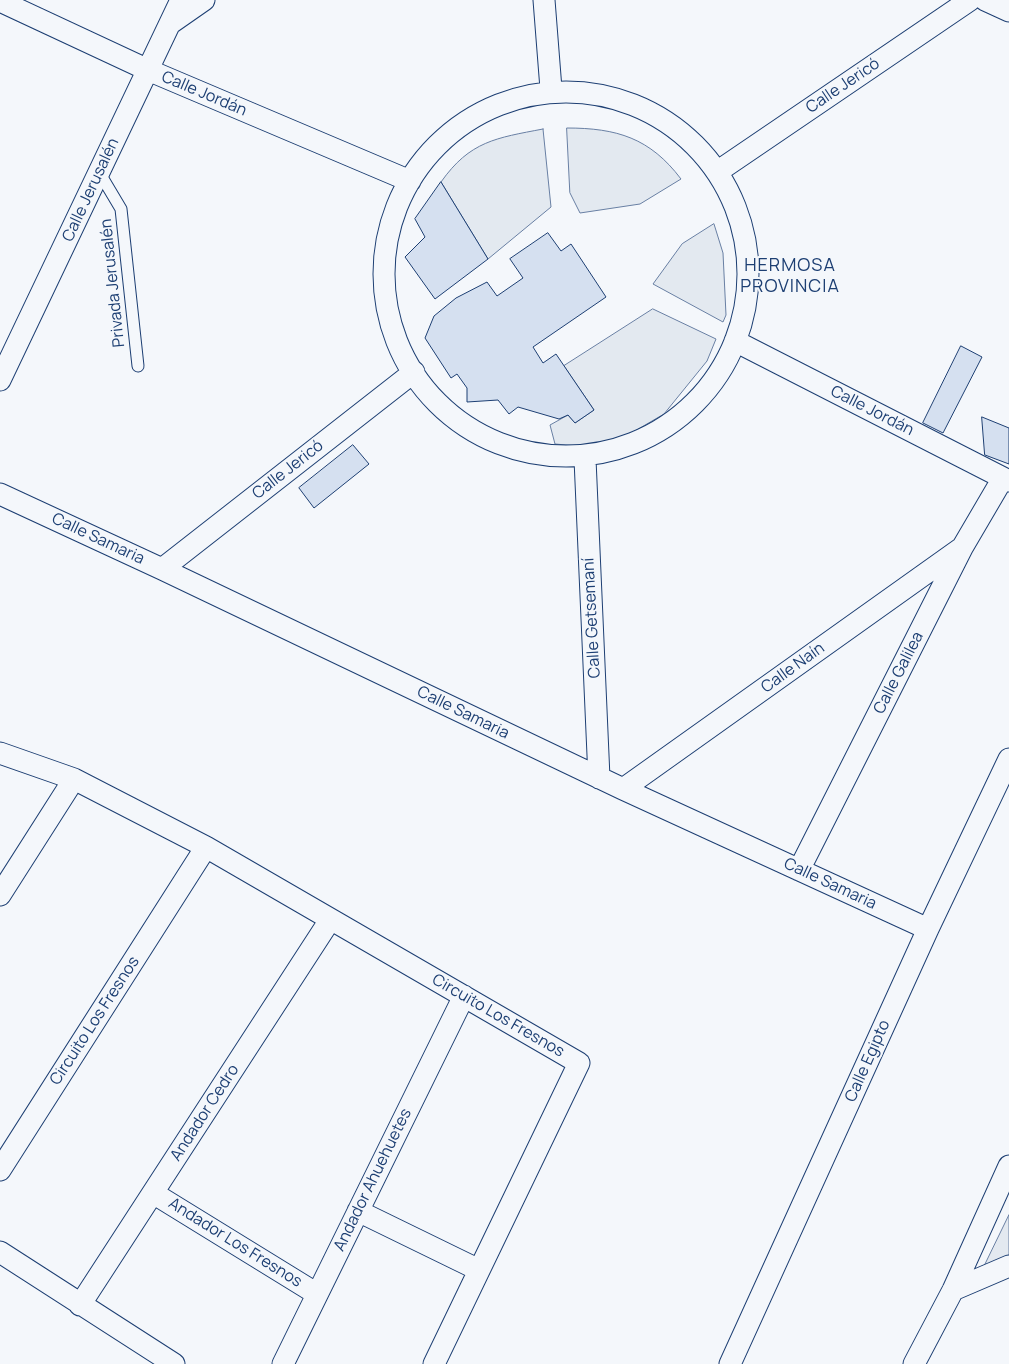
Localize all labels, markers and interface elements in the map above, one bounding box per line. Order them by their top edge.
street label: Calle Jericó [803,54,883,118]
street label: Calle Jordán [158,67,250,121]
street label: Calle Jerusalén [59,135,123,245]
street label: Privada Jerusalén [97,218,129,348]
district label: HERMOSA PROVINCIA [739,255,841,298]
street label: Calle Jordán [827,382,917,440]
street label: Calle Jericó [249,436,327,504]
street label: Calle Samaria [49,509,147,569]
street label: Calle Getsemaní [579,557,605,679]
street label: Calle Galilea [870,629,928,717]
street label: Calle Naín [758,639,828,697]
street label: Calle Samaria [414,682,512,744]
street label: Calle Samaria [781,854,879,914]
street label: Circuito Los Fresnos [46,953,144,1089]
street label: Circuito Los Fresnos [428,970,568,1062]
street label: Calle Egipto [841,1017,895,1105]
street label: Andador Cedro [167,1061,243,1165]
street label: Andador Ahuehuetes [330,1105,416,1255]
street label: Andador Los Fresnos [165,1194,305,1292]

